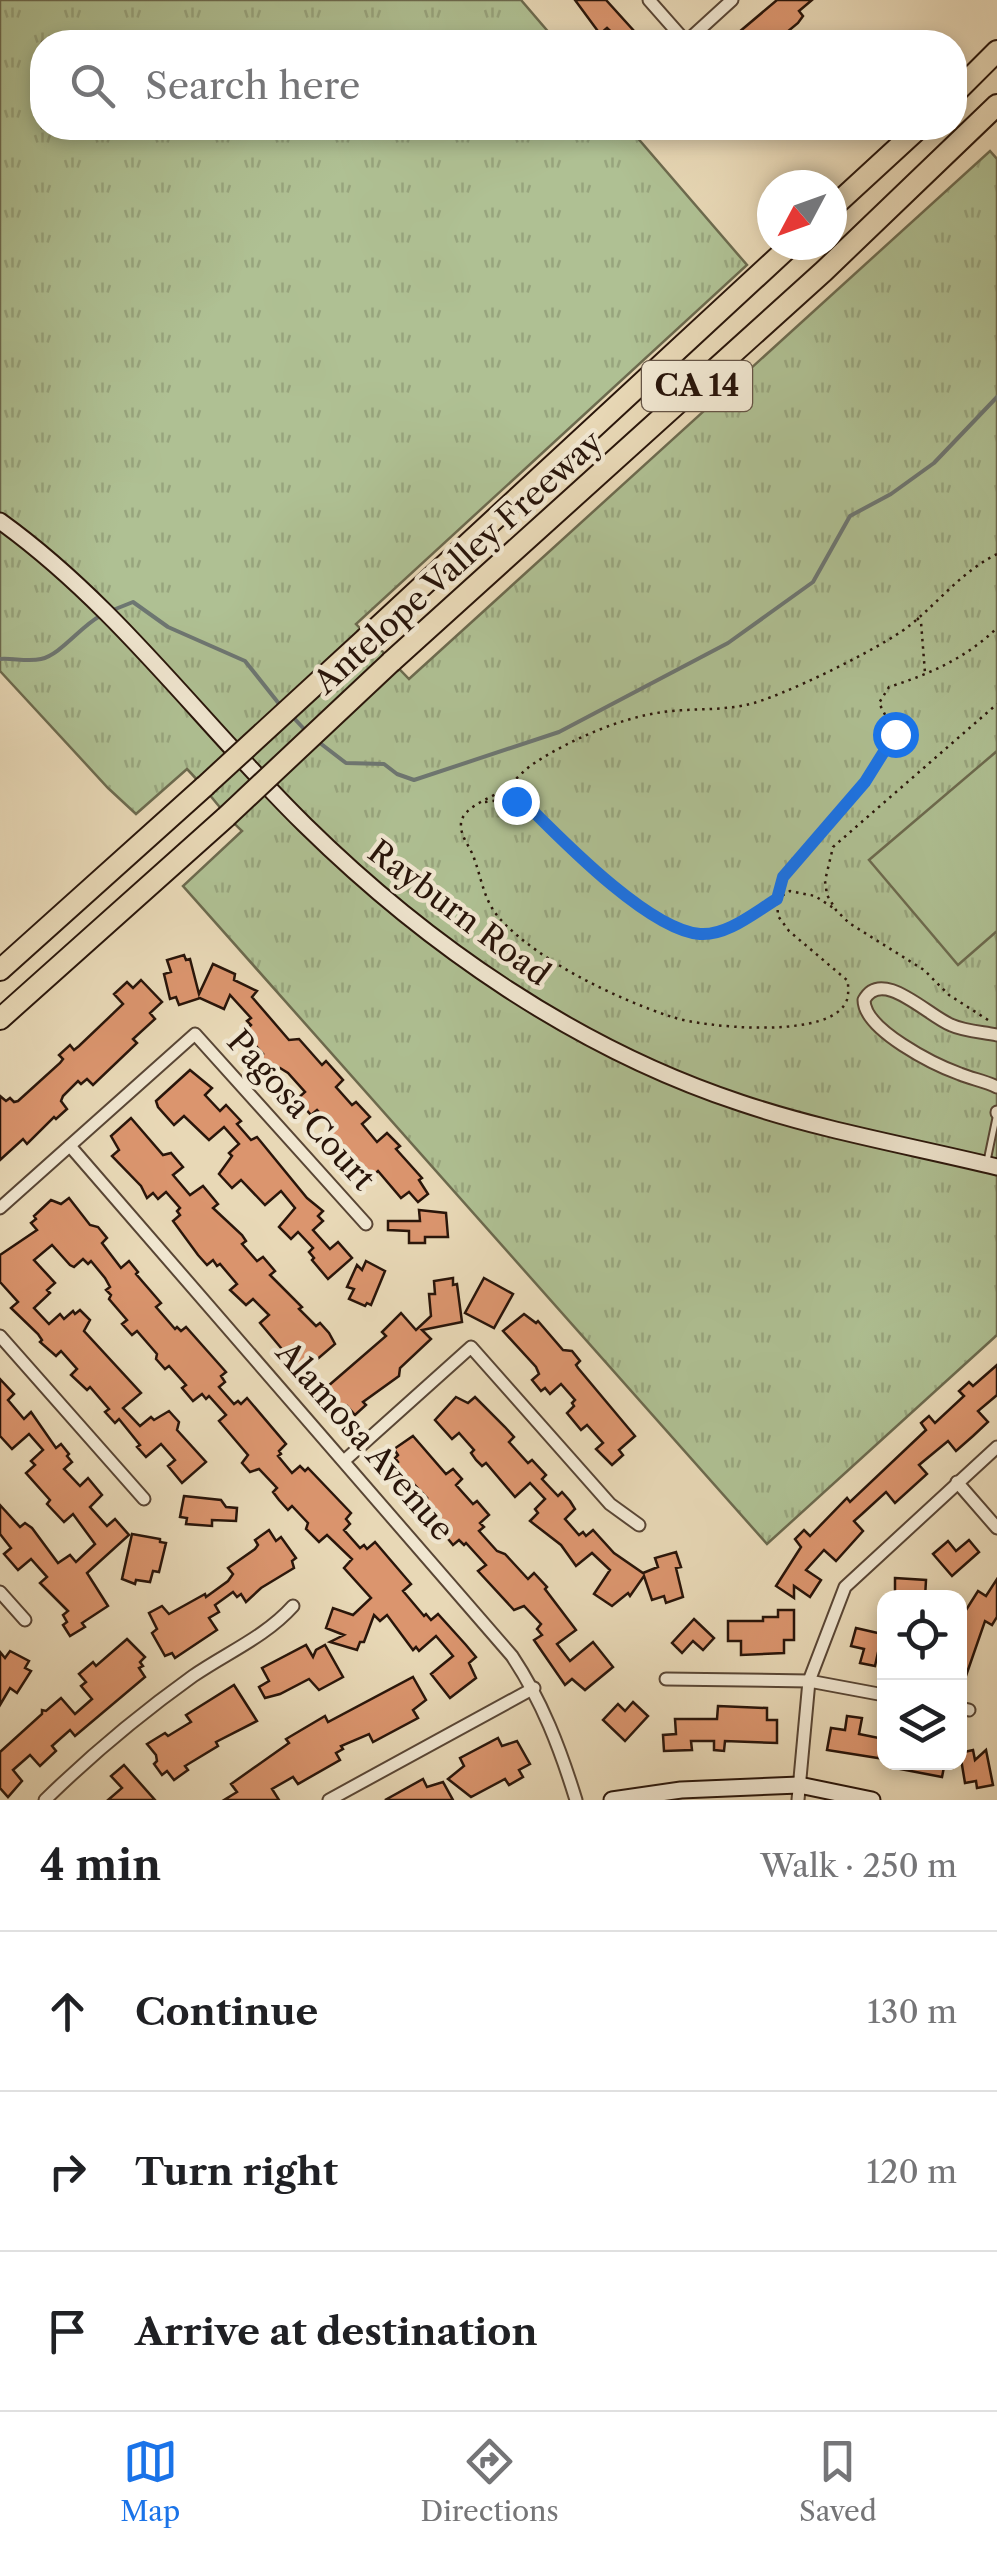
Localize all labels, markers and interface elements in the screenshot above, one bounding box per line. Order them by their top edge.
search box [30,30,967,140]
icon: search [65,58,120,113]
text: Search here [145,62,360,109]
north arrow [757,170,847,260]
road number: CA 14 [642,361,752,411]
street label: Antelope Valley Freeway [305,421,611,702]
route start [873,712,919,758]
route end [494,779,540,825]
street label: Rayburn Road [361,832,558,994]
street label: Pagosa Court [219,1022,384,1198]
street label: Alamosa Avenue [268,1332,462,1548]
map controls [877,1590,967,1770]
button: locate [877,1590,967,1680]
button: layers [877,1680,967,1770]
text: 4 min [40,1839,161,1891]
text: Walk · 250 m [760,1846,957,1885]
icon: ahead [40,1984,95,2039]
text: Continue [135,1988,318,2035]
text: 130 m [867,1992,957,2031]
icon: right [40,2144,95,2199]
text: Turn right [135,2148,338,2195]
text: 120 m [867,2152,957,2191]
icon: arrive [40,2304,95,2359]
text: Arrive at destination [135,2308,538,2355]
tab: Map [120,2434,180,2528]
tab: Directions [420,2434,559,2528]
tab: Saved [799,2434,877,2528]

